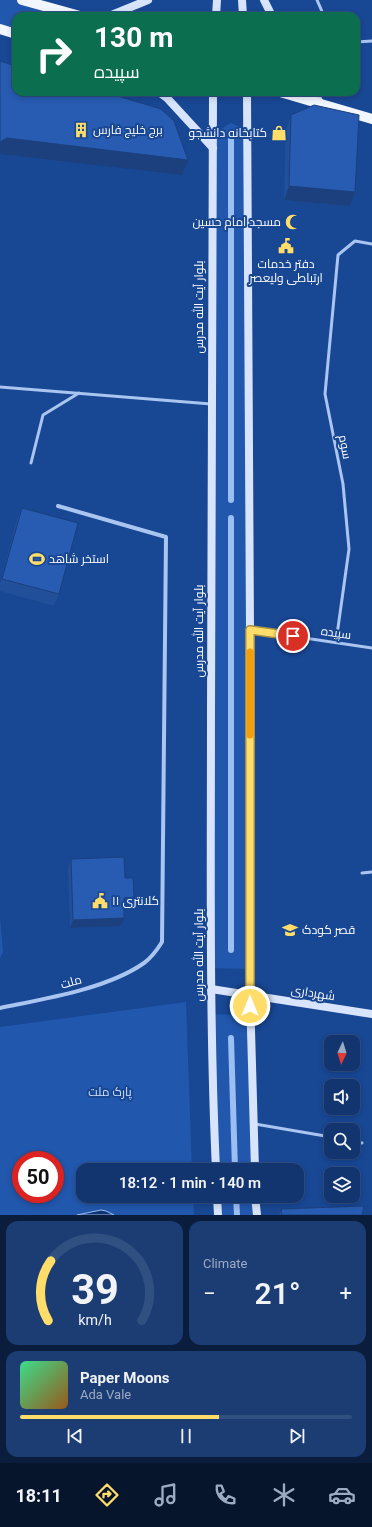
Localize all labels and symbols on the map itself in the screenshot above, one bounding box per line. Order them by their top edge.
building icon: برج خلیج فارس [72,121,90,139]
place label: برج خلیج فارس [93,123,163,138]
shop icon: کتابخانه دانشجو [270,124,288,142]
place label: کتابخانه دانشجو [189,126,267,140]
mosque icon: مسجد امام حسین [284,213,302,231]
place label: مسجد امام حسین [192,215,281,230]
public building icon: دفتر خدمات ارتباطی ولیعصر [277,237,295,255]
place label: دفتر خدمات ارتباطی ولیعصر [248,257,323,285]
street label: بلوار آیت الله مدرس [191,260,206,354]
street label: سوم [335,434,354,461]
sports icon: استخر شاهد [28,550,46,568]
place label: استخر شاهد [49,552,109,566]
street label: بلوار آیت الله مدرس [191,584,206,678]
pin [276,619,310,653]
street label: سپیده [320,624,352,643]
public building icon: کلانتری ۱۱ [91,892,109,910]
place label: کلانتری ۱۱ [112,894,159,908]
street label: بلوار آیت الله مدرس [191,908,206,1002]
school or university icon: قصر کودک [281,921,299,939]
place label: قصر کودک [302,923,355,937]
street label: ملت [59,972,83,992]
street label: شهرداری [290,983,336,1003]
position arrow [229,985,271,1027]
north arrow [324,1035,360,1071]
park label: پارک ملت [88,1085,133,1101]
speed limit sign: 50 [12,1151,64,1203]

